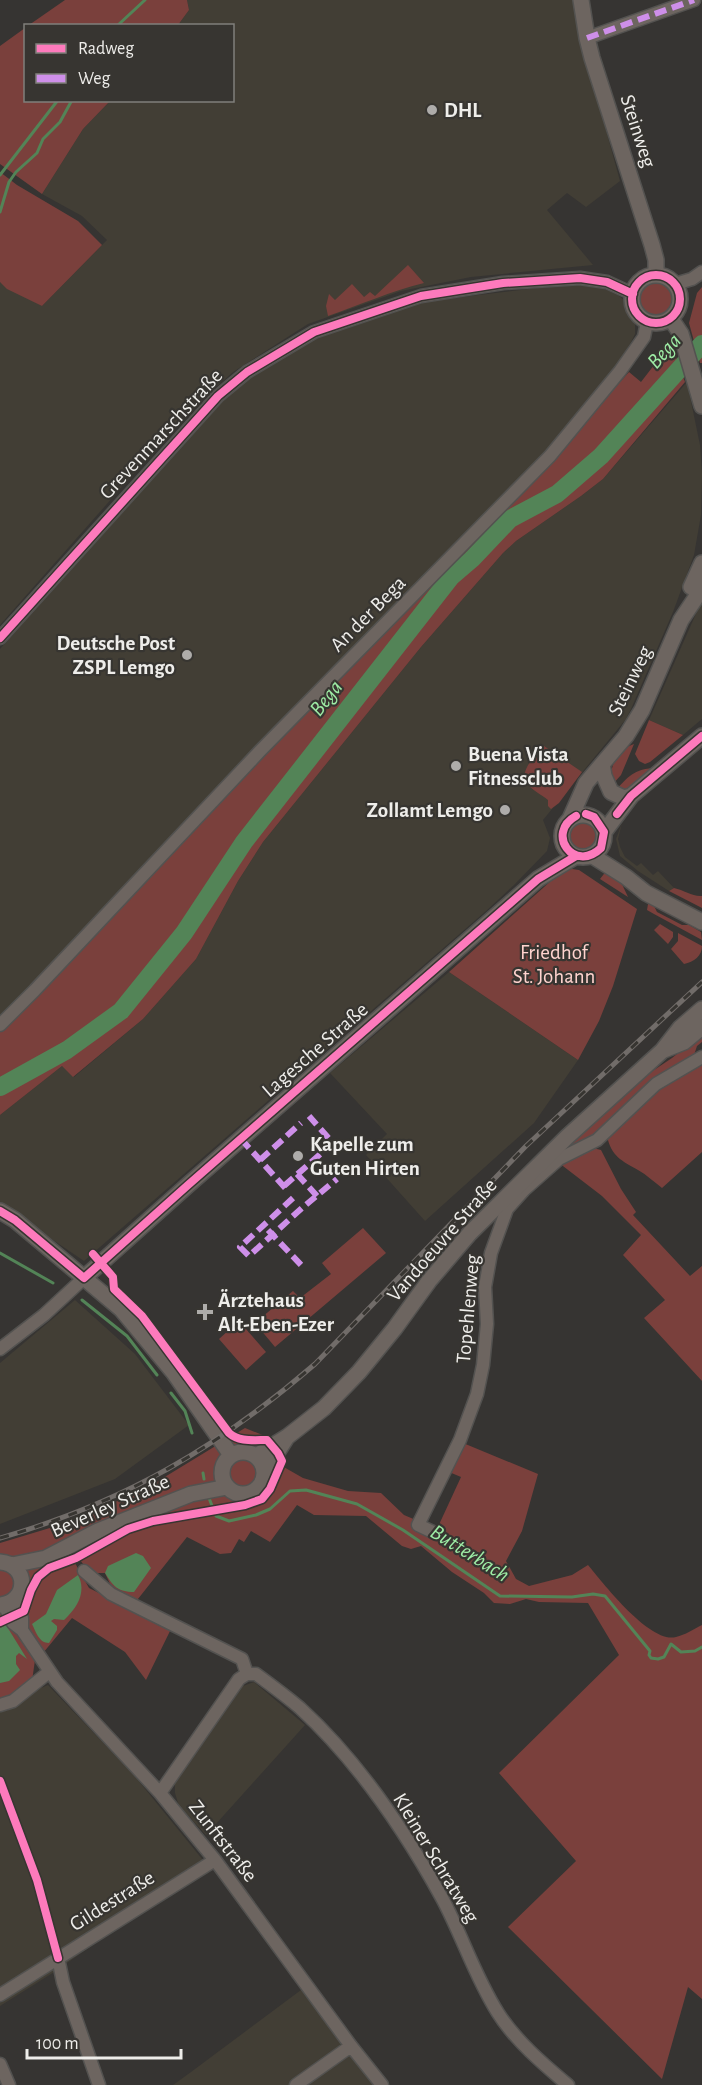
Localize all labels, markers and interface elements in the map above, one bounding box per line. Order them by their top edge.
legend [24,24,234,102]
text: Radweg [78,40,134,58]
text: Weg [78,70,110,88]
street label: Steinweg [616,92,660,171]
place label: DHL [444,100,482,121]
marker: DHL [425,103,439,117]
water label: Bega [643,329,685,373]
street label: Grevenmarschstraße [96,365,226,503]
street label: An der Bega [326,572,410,656]
place label: Deutsche Post ZSPL Lemgo [57,633,175,678]
street label: Steinweg [604,642,656,719]
marker: Deutsche Post ZSPL Lemgo [180,648,194,662]
water label: Bega [305,676,347,720]
place label: Buena Vista Fitnessclub [468,744,569,789]
marker: Buena Vista Fitnessclub [449,759,463,773]
place label: Zollamt Lemgo [367,800,493,821]
marker: Zollamt Lemgo [498,803,512,817]
park label: Friedhof St. Johann [513,942,595,987]
street label: Lagesche Straße [258,999,372,1101]
place label: Kapelle zum Guten Hirten [310,1134,420,1179]
marker: Kapelle zum Guten Hirten [291,1149,305,1163]
street label: Vandoeuvre Straße [383,1174,501,1306]
street label: Topehlenweg [453,1253,483,1364]
place label: Ärztehaus Alt-Eben-Ezer [218,1289,335,1335]
marker: Ärztehaus Alt-Eben-Ezer [196,1303,214,1321]
street label: Beverley Straße [48,1471,172,1541]
water label: Butterbach [427,1520,513,1586]
street label: Kleiner Schratweg [389,1790,483,1927]
street label: Zunftstraße [185,1796,261,1886]
street label: Gildestraße [66,1867,158,1935]
scale bar [27,2022,182,2060]
text: 100 m [36,2035,79,2053]

